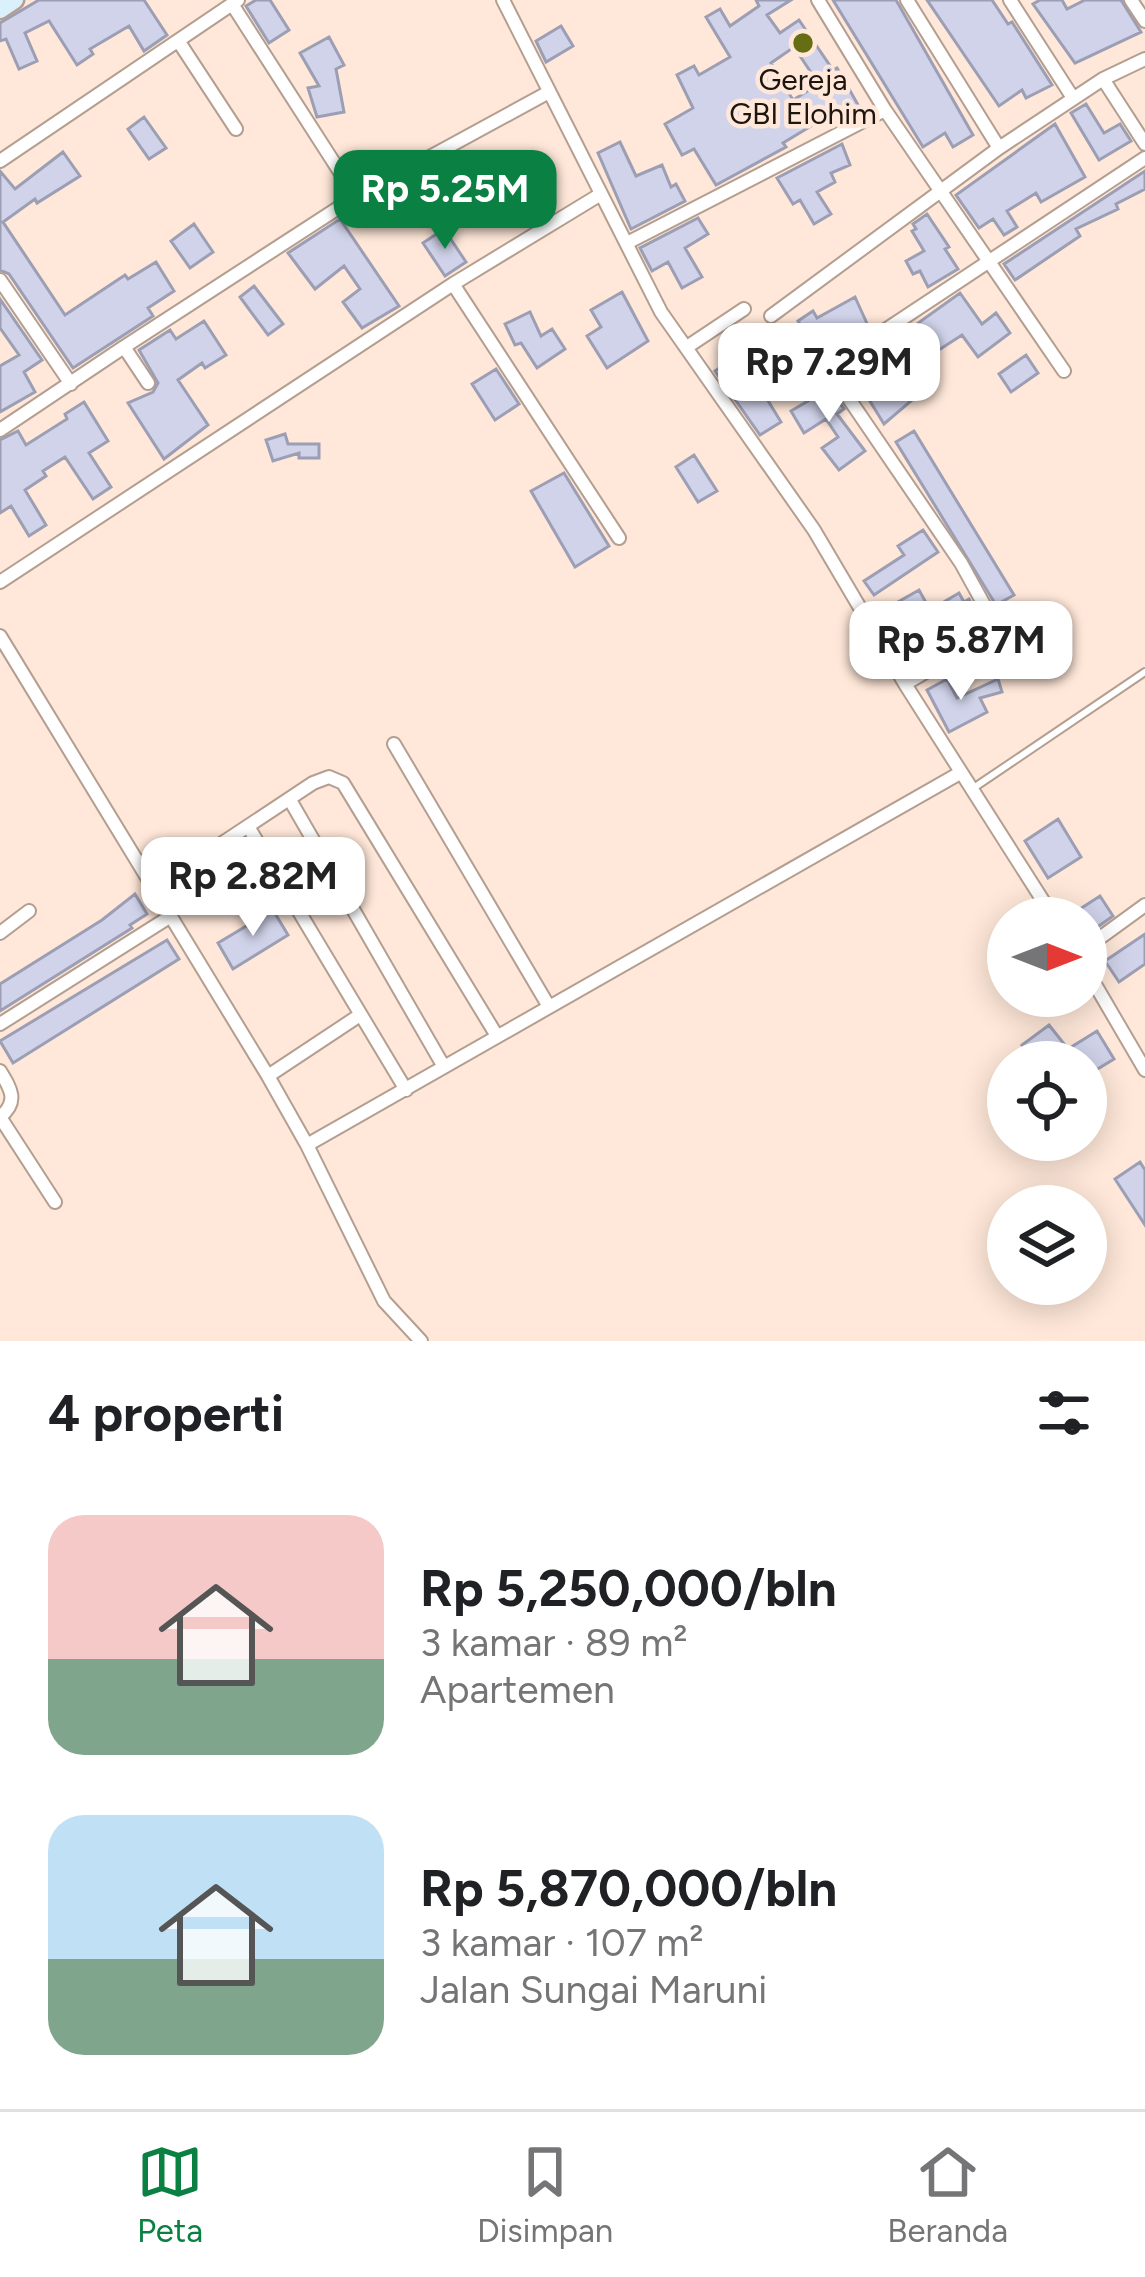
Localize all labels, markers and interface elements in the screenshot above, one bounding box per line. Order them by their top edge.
marker: Gereja GBI Elohim [790,30,816,56]
place label: Gereja GBI Elohim [729,61,877,132]
pin: Rp 5.25M [321,150,569,252]
text: Rp 5.25M [361,165,529,212]
pin: Rp 7.29M [705,323,953,425]
text: Rp 7.29M [745,338,913,385]
pin: Rp 5.87M [837,601,1085,703]
text: Rp 5.87M [876,616,1046,663]
pin: Rp 2.82M [129,837,377,939]
text: Rp 2.82M [168,852,338,899]
north arrow [987,897,1107,1017]
map controls [987,897,1107,1305]
button: locate [987,1041,1107,1161]
button: layers [987,1185,1107,1305]
icon: filters [1031,1380,1097,1446]
text: 4 properti [48,1383,284,1444]
text: Rp 5,250,000/bln [420,1558,837,1619]
icon: home [144,1563,288,1707]
text: 3 kamar · 89 m² [420,1619,688,1666]
text: Apartemen [420,1666,615,1713]
text: Rp 5,870,000/bln [420,1858,837,1919]
icon: home [144,1863,288,2007]
text: 3 kamar · 107 m² [420,1919,704,1966]
text: Jalan Sungai Maruni [420,1966,767,2013]
tab: Peta [137,2139,203,2250]
tab: Disimpan [477,2139,613,2250]
tab: Beranda [887,2139,1008,2250]

